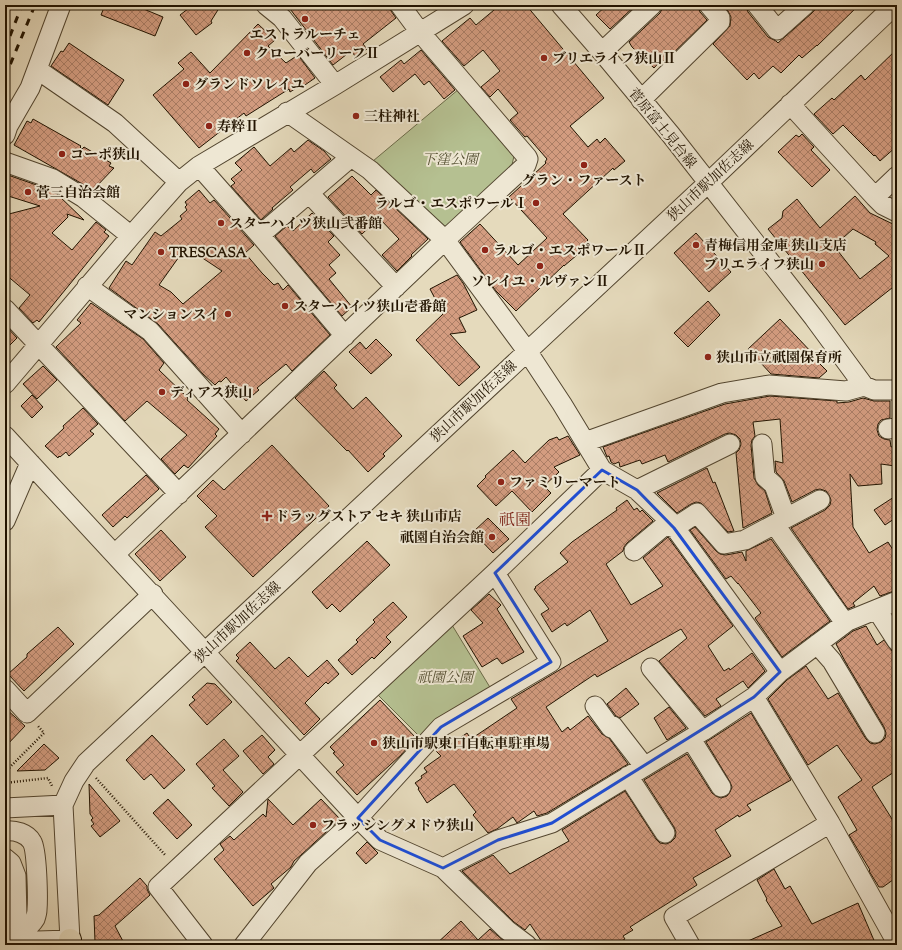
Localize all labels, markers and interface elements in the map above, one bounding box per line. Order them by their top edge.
marker: エストラルーチェ [300,14,310,24]
place label: エストラルーチェ [249,26,361,46]
place label: クローバーリーフⅡ [255,45,380,65]
marker: クローバーリーフⅡ [242,48,252,58]
place label: ブリエライフ狭山Ⅱ [552,50,676,70]
marker: ブリエライフ狭山Ⅱ [539,53,549,63]
place label: グランドソレイユ [194,76,305,96]
marker: グランドソレイユ [181,79,191,89]
street label: 菅原富士見台線 [623,85,700,174]
place label: 三柱神社 [364,108,420,128]
marker: 三柱神社 [351,111,361,121]
place label: 寿粹Ⅱ [217,118,259,138]
marker: 寿粹Ⅱ [204,121,214,131]
street label: 狭山市駅加佐志線 [664,136,759,227]
place label: コーポ狭山 [70,146,140,166]
marker: コーポ狭山 [57,149,67,159]
park label: 下窪公園 [422,151,480,171]
marker: グラン・ファースト [579,160,589,170]
place label: グラン・ファースト [521,172,647,192]
place label: 菅三自治会館 [36,184,120,204]
marker: 菅三自治会館 [23,187,33,197]
place label: ラルゴ・エスポワールⅠ [375,195,528,215]
marker: ラルゴ・エスポワールⅠ [531,198,541,208]
place label: スターハイツ狭山弐番館 [229,215,382,235]
marker: スターハイツ狭山弐番館 [216,218,226,228]
place label: 青梅信用金庫 狭山支店 [704,237,847,257]
marker: 青梅信用金庫 狭山支店 [691,240,701,250]
place label: ラルゴ・エスポワールⅡ [493,242,646,262]
place label: TRESCASA [169,244,247,264]
marker: ラルゴ・エスポワールⅡ [480,245,490,255]
marker: TRESCASA [156,247,166,257]
place label: ブリエライフ狭山 [704,256,814,276]
marker: ブリエライフ狭山 [817,259,827,269]
marker: ソレイユ・ルヴァンⅡ [535,261,545,271]
place label: ソレイユ・ルヴァンⅡ [471,273,609,293]
place label: スターハイツ狭山壱番館 [293,298,446,318]
marker: スターハイツ狭山壱番館 [280,301,290,311]
place label: マンションスイ [123,306,220,326]
marker: マンションスイ [223,309,233,319]
place label: 狭山市立祇園保育所 [716,349,842,369]
marker: 狭山市立祇園保育所 [703,352,713,362]
street label: 狭山市駅加佐志線 [427,357,522,448]
place label: ディアス狭山 [170,384,252,404]
marker: ディアス狭山 [157,387,167,397]
place label: ファミリーマート [509,474,621,494]
marker: ファミリーマート [496,477,506,487]
place label: ドラッグストア セキ 狭山市店 [275,508,462,528]
district label: 祇園 [499,510,531,533]
marker: ドラッグストア セキ 狭山市店 [262,511,272,521]
place label: 祇園自治会館 [400,529,484,549]
marker: 祇園自治会館 [487,532,497,542]
street label: 狭山市駅加佐志線 [191,578,286,669]
park label: 祇園公園 [417,669,475,689]
place label: 狭山市駅東口自転車駐車場 [382,735,550,755]
marker: 狭山市駅東口自転車駐車場 [369,738,379,748]
place label: フラッシングメドウ狭山 [321,817,474,837]
marker: フラッシングメドウ狭山 [308,820,318,830]

